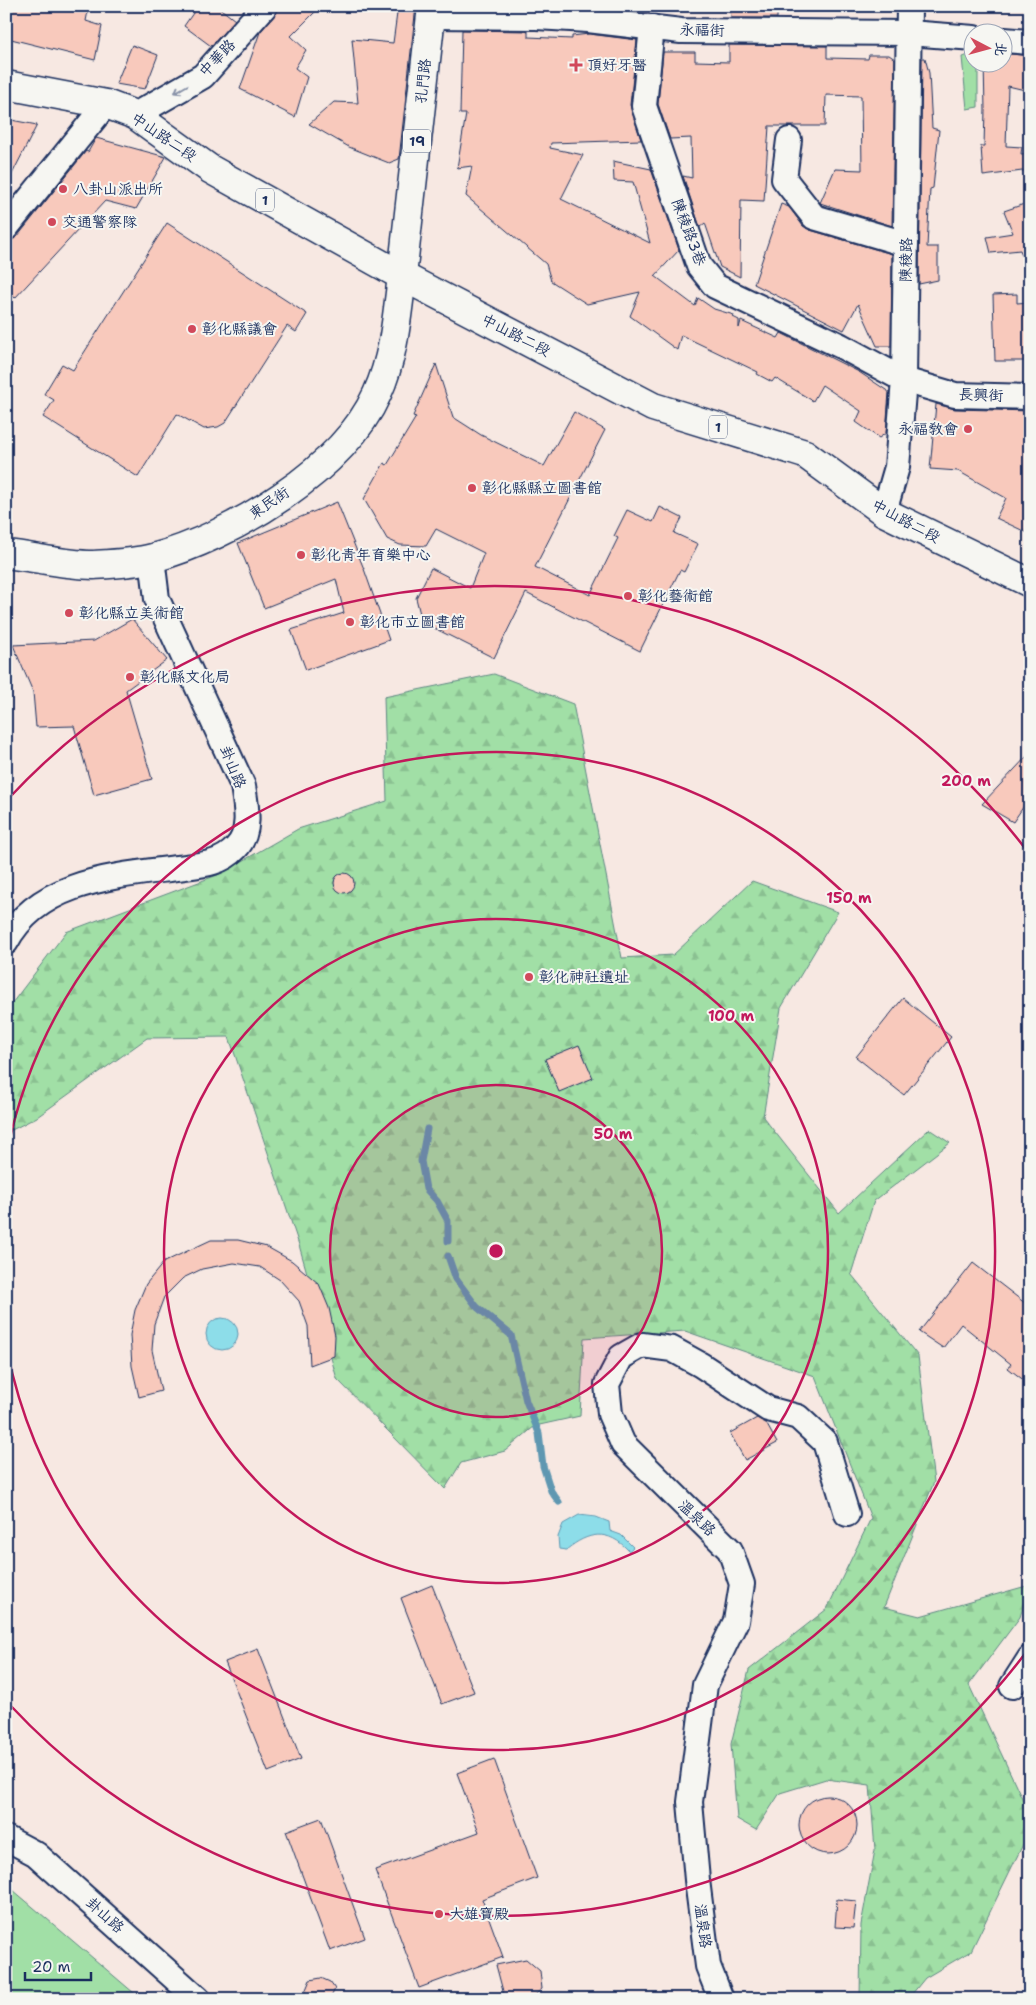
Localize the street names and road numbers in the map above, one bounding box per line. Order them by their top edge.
street label: 永福街 [679,20,725,40]
street label: 中華路 [194,35,240,81]
street label: 孔門路 [411,58,435,104]
street label: 中山路二段 [127,108,201,166]
road number: 19 [403,130,431,152]
road number: 1 [256,188,274,212]
street label: 陳稜路3巷 [667,196,711,268]
street label: 陳稜路 [896,237,916,283]
street label: 中山路二段 [478,309,554,361]
street label: 長興街 [958,384,1004,406]
road number: 1 [709,416,727,438]
street label: 東民街 [245,482,293,524]
street label: 中山路二段 [868,495,944,547]
street label: 卦山路 [215,742,251,792]
street label: 溫泉路 [674,1495,720,1541]
street label: 卦山路 [82,1893,128,1937]
street label: 溫泉路 [690,1902,716,1950]

